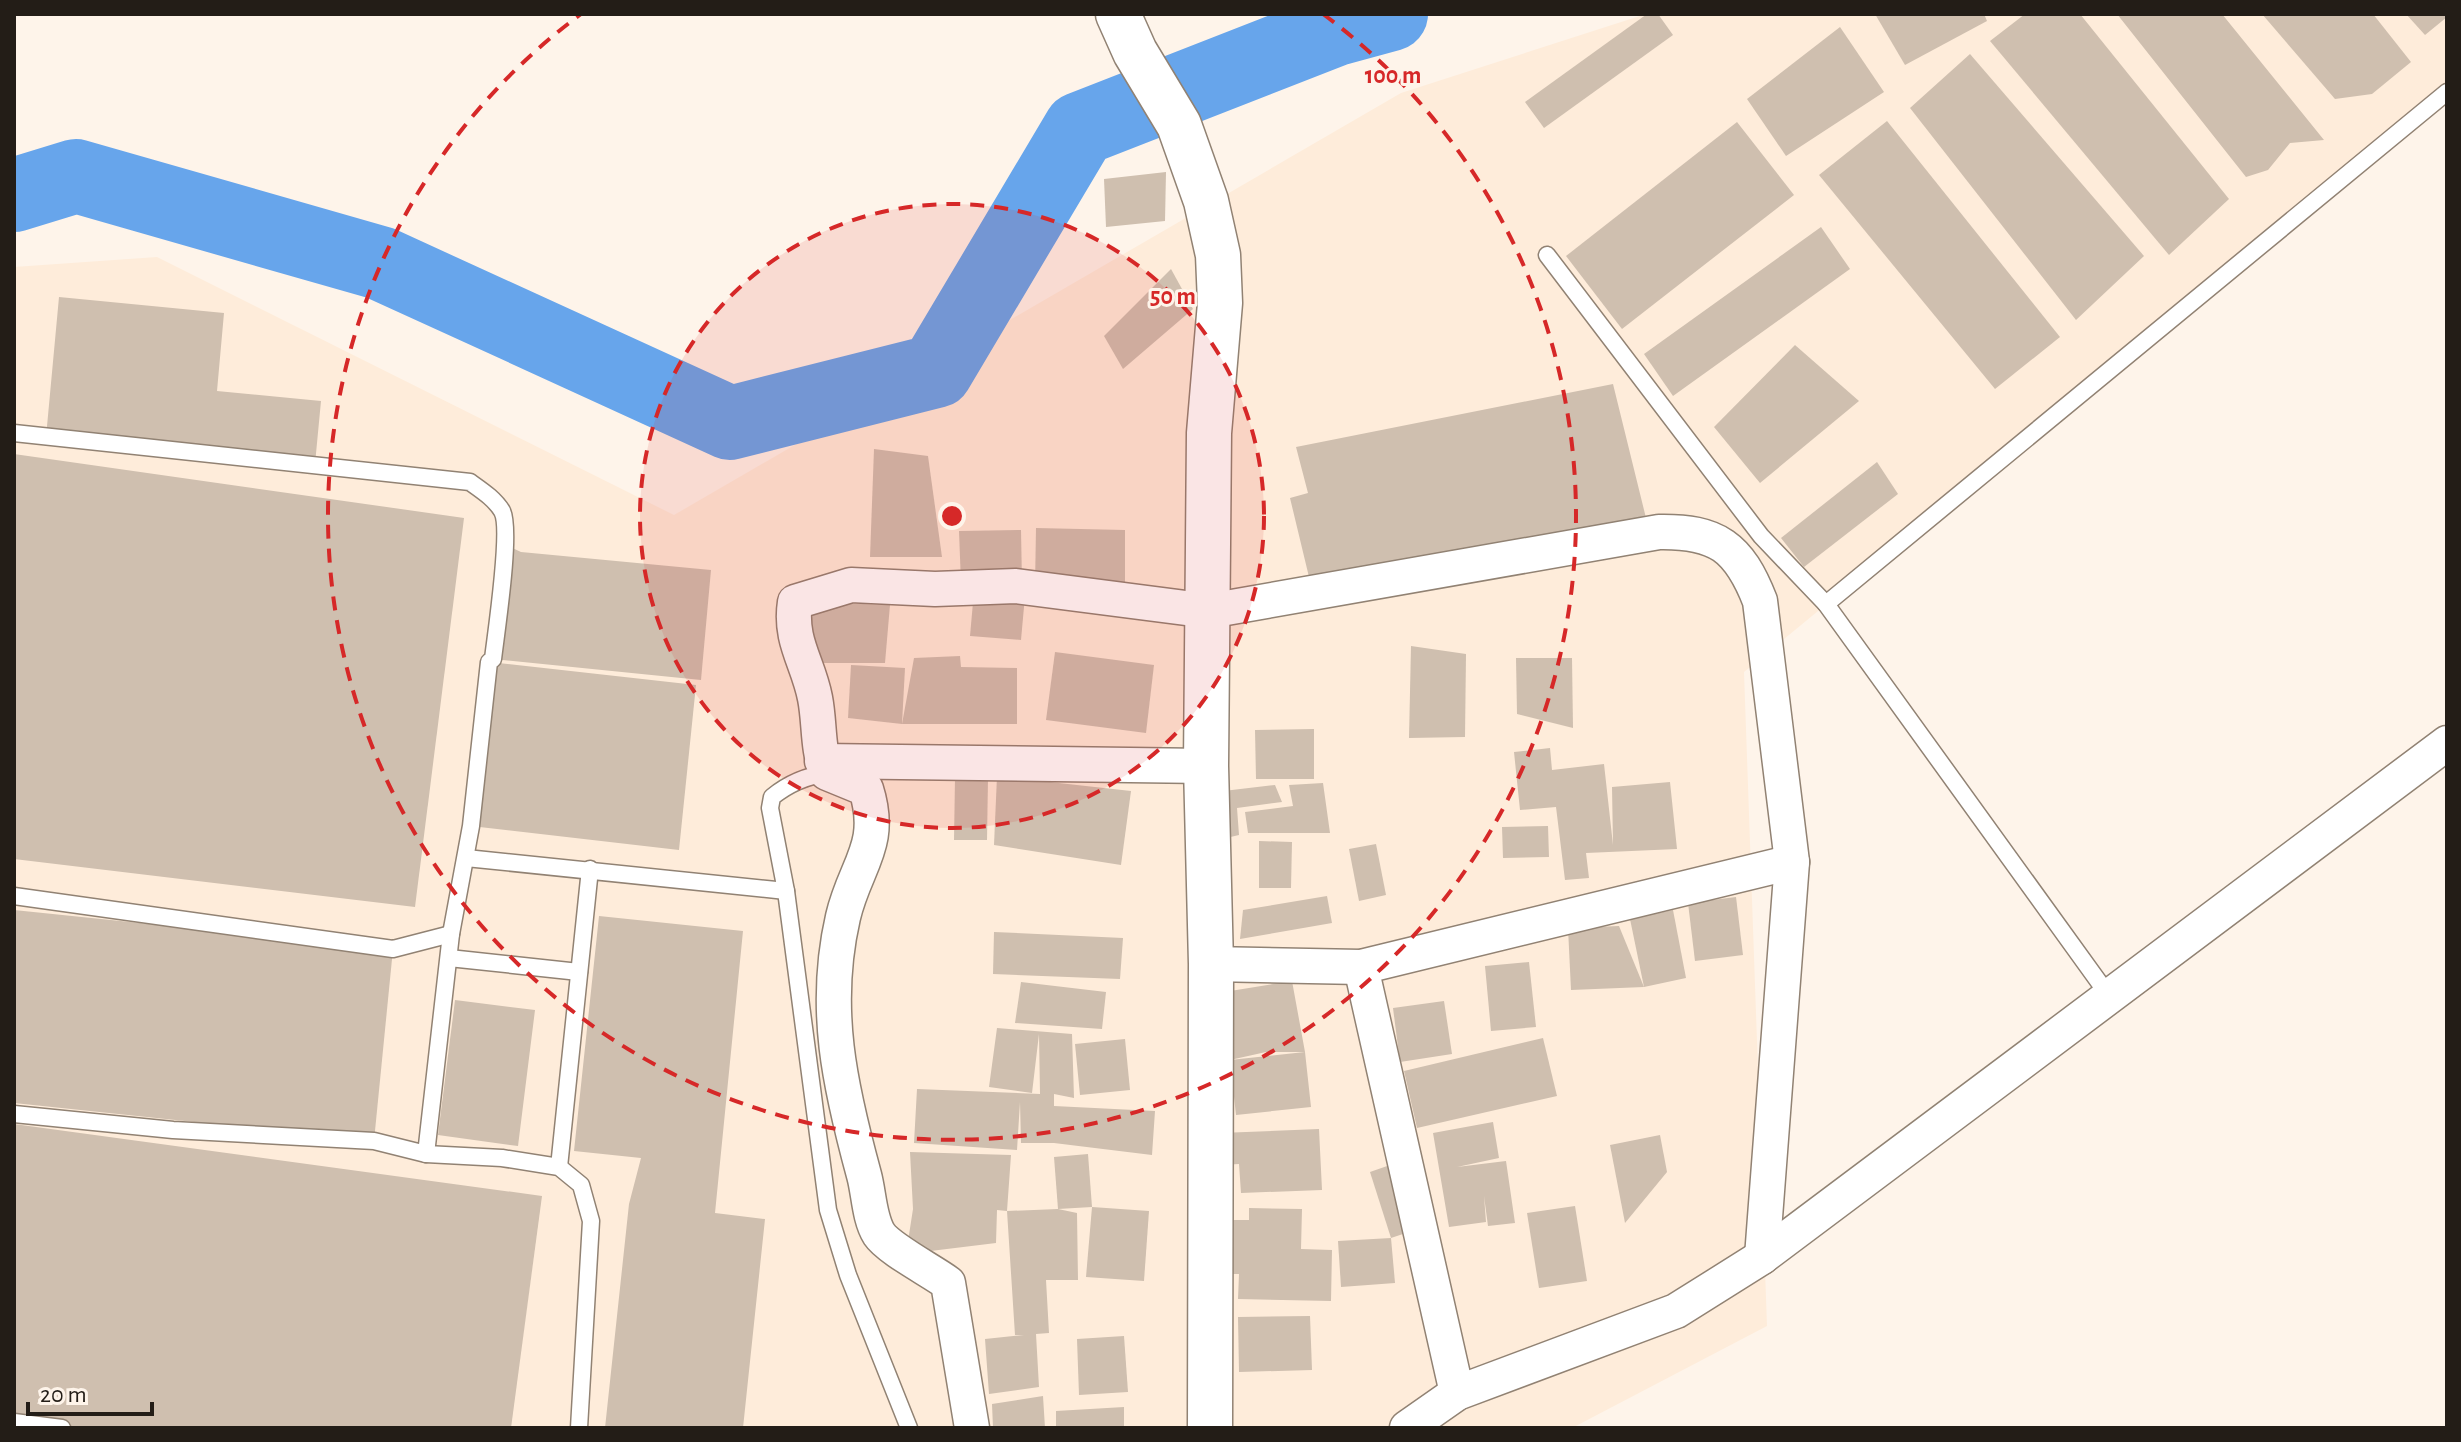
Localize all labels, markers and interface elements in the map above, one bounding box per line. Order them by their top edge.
text: 100 m [1365,64,1421,88]
text: 50 m [1150,285,1196,309]
centre of rings [938,502,966,530]
scale bar [28,1366,152,1416]
text: 20 m [40,1383,87,1407]

